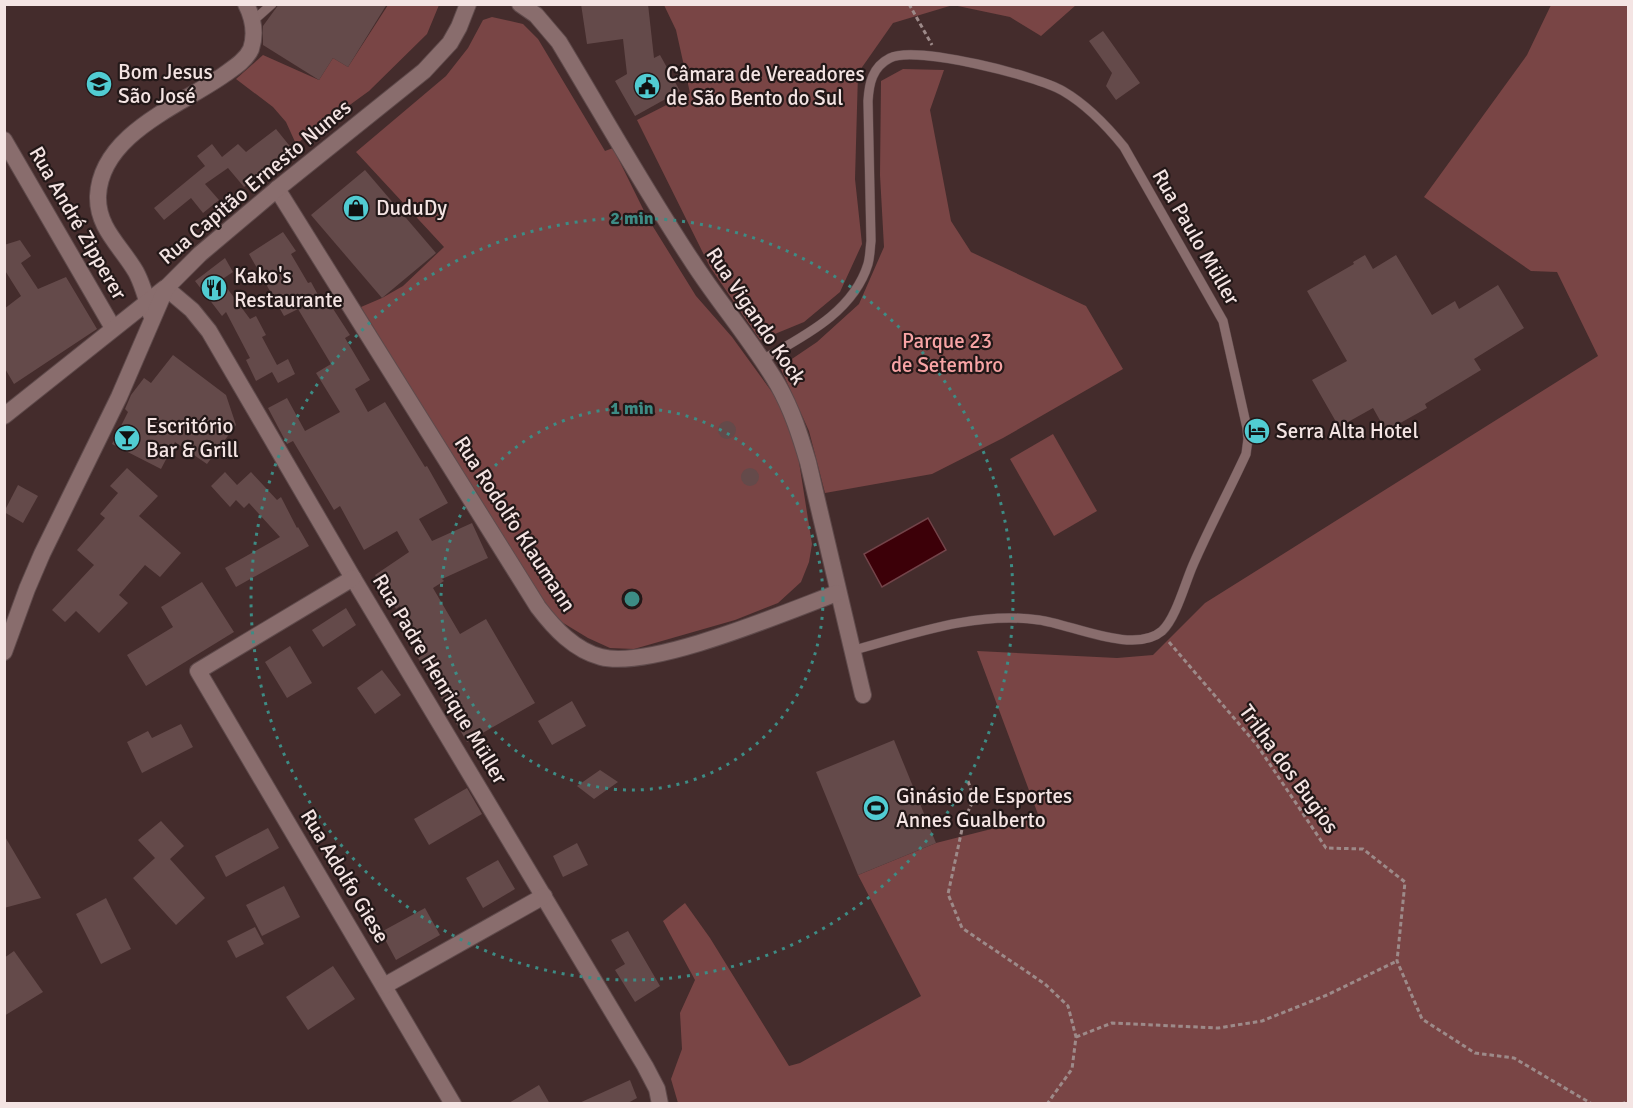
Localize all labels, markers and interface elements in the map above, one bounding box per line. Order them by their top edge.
place label: Bom Jesus São José [118,59,213,109]
place label: Câmara de Vereadores de São Bento do Sul [666,61,865,111]
school or university icon: Bom Jesus São José [84,69,114,99]
public building icon: Câmara de Vereadores de São Bento do Sul [632,71,662,101]
street label: Rua Capitão Ernesto Nunes [154,94,356,270]
street label: Rua André Zipperer [24,142,133,304]
street label: Rua Paulo Müller [1147,164,1246,310]
shop icon: DuduDy [341,193,371,223]
place label: DuduDy [376,195,447,221]
text: 2 min [610,207,654,229]
street label: Rua Vigando Kock [700,242,812,390]
place label: Kako's Restaurante [234,263,343,313]
restaurant icon: Kako's Restaurante [199,273,229,303]
park label: Parque 23 de Setembro [891,328,1003,378]
text: 1 min [610,397,654,419]
place label: Escritório Bar & Grill [146,413,239,463]
hotel icon: Serra Alta Hotel [1242,416,1272,446]
place label: Serra Alta Hotel [1276,418,1419,444]
bar icon: Escritório Bar & Grill [112,423,142,453]
street label: Rua Rodolfo Klaumann [449,431,581,617]
street label: Rua Padre Henrique Müller [367,569,513,789]
centre of rings [622,589,642,609]
street label: Trilha dos Bugios [1234,700,1344,838]
place label: Ginásio de Esportes Annes Gualberto [896,783,1072,833]
sports icon: Ginásio de Esportes Annes Gualberto [861,793,891,823]
street label: Rua Adolfo Giese [295,804,395,948]

